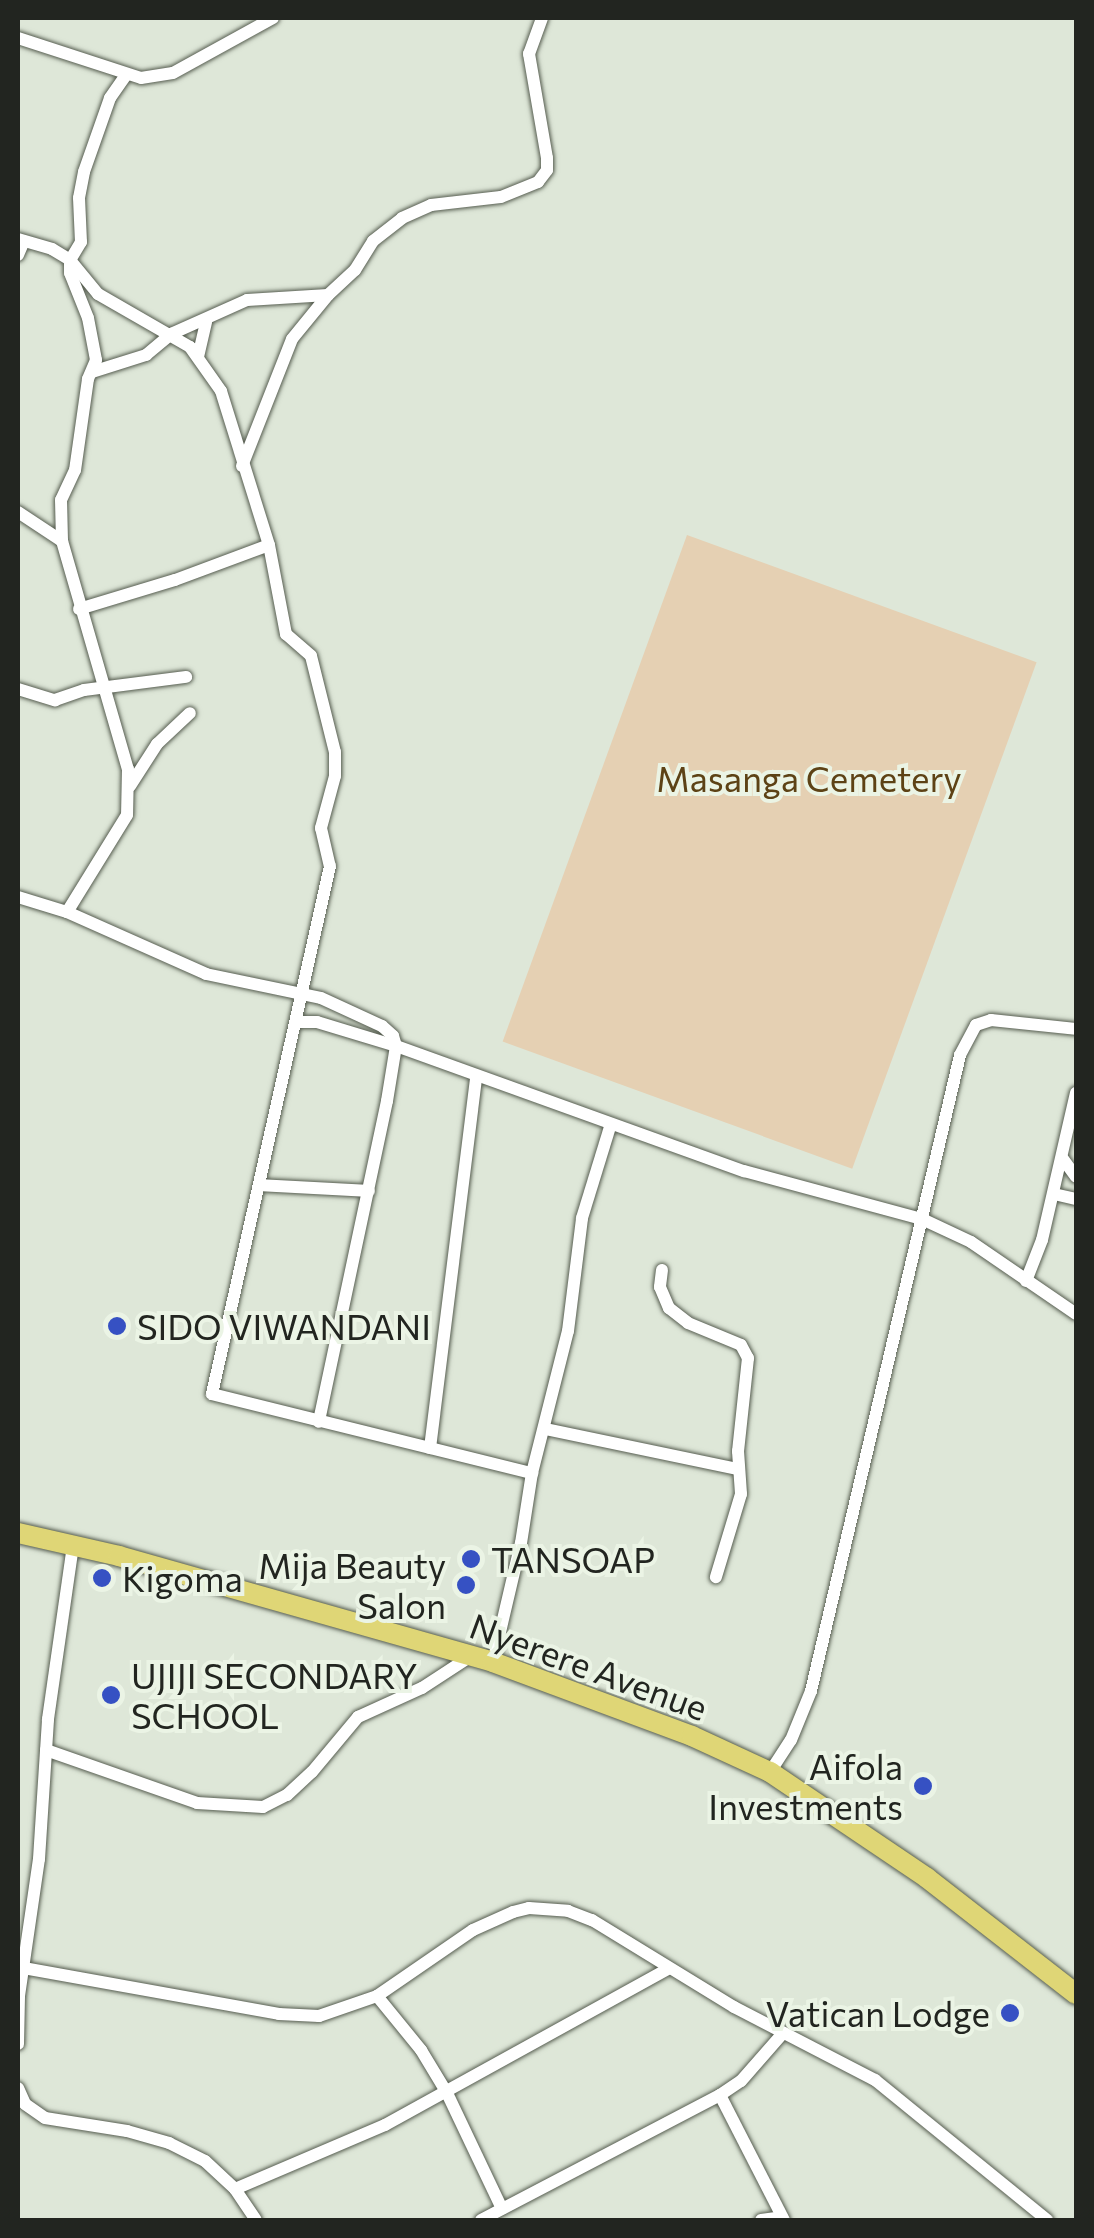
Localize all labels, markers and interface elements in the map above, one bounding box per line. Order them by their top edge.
park label: Masanga Cemetery [656,757,962,799]
place label: SIDO VIWANDANI [137,1305,431,1347]
marker: SIDO VIWANDANI [106,1315,128,1337]
place label: TANSOAP [491,1538,655,1580]
place label: Mija Beauty Salon [258,1544,446,1626]
marker: TANSOAP [460,1548,482,1570]
place label: Kigoma [122,1557,243,1599]
marker: Kigoma [91,1567,113,1589]
marker: Mija Beauty Salon [455,1574,477,1596]
street label: Nyerere Avenue [465,1604,713,1728]
place label: UJIJI SECONDARY SCHOOL [131,1654,418,1736]
marker: UJIJI SECONDARY SCHOOL [100,1684,122,1706]
place label: Aifola Investments [708,1745,903,1827]
marker: Aifola Investments [912,1775,934,1797]
place label: Vatican Lodge [766,1992,990,2034]
marker: Vatican Lodge [999,2002,1021,2024]

